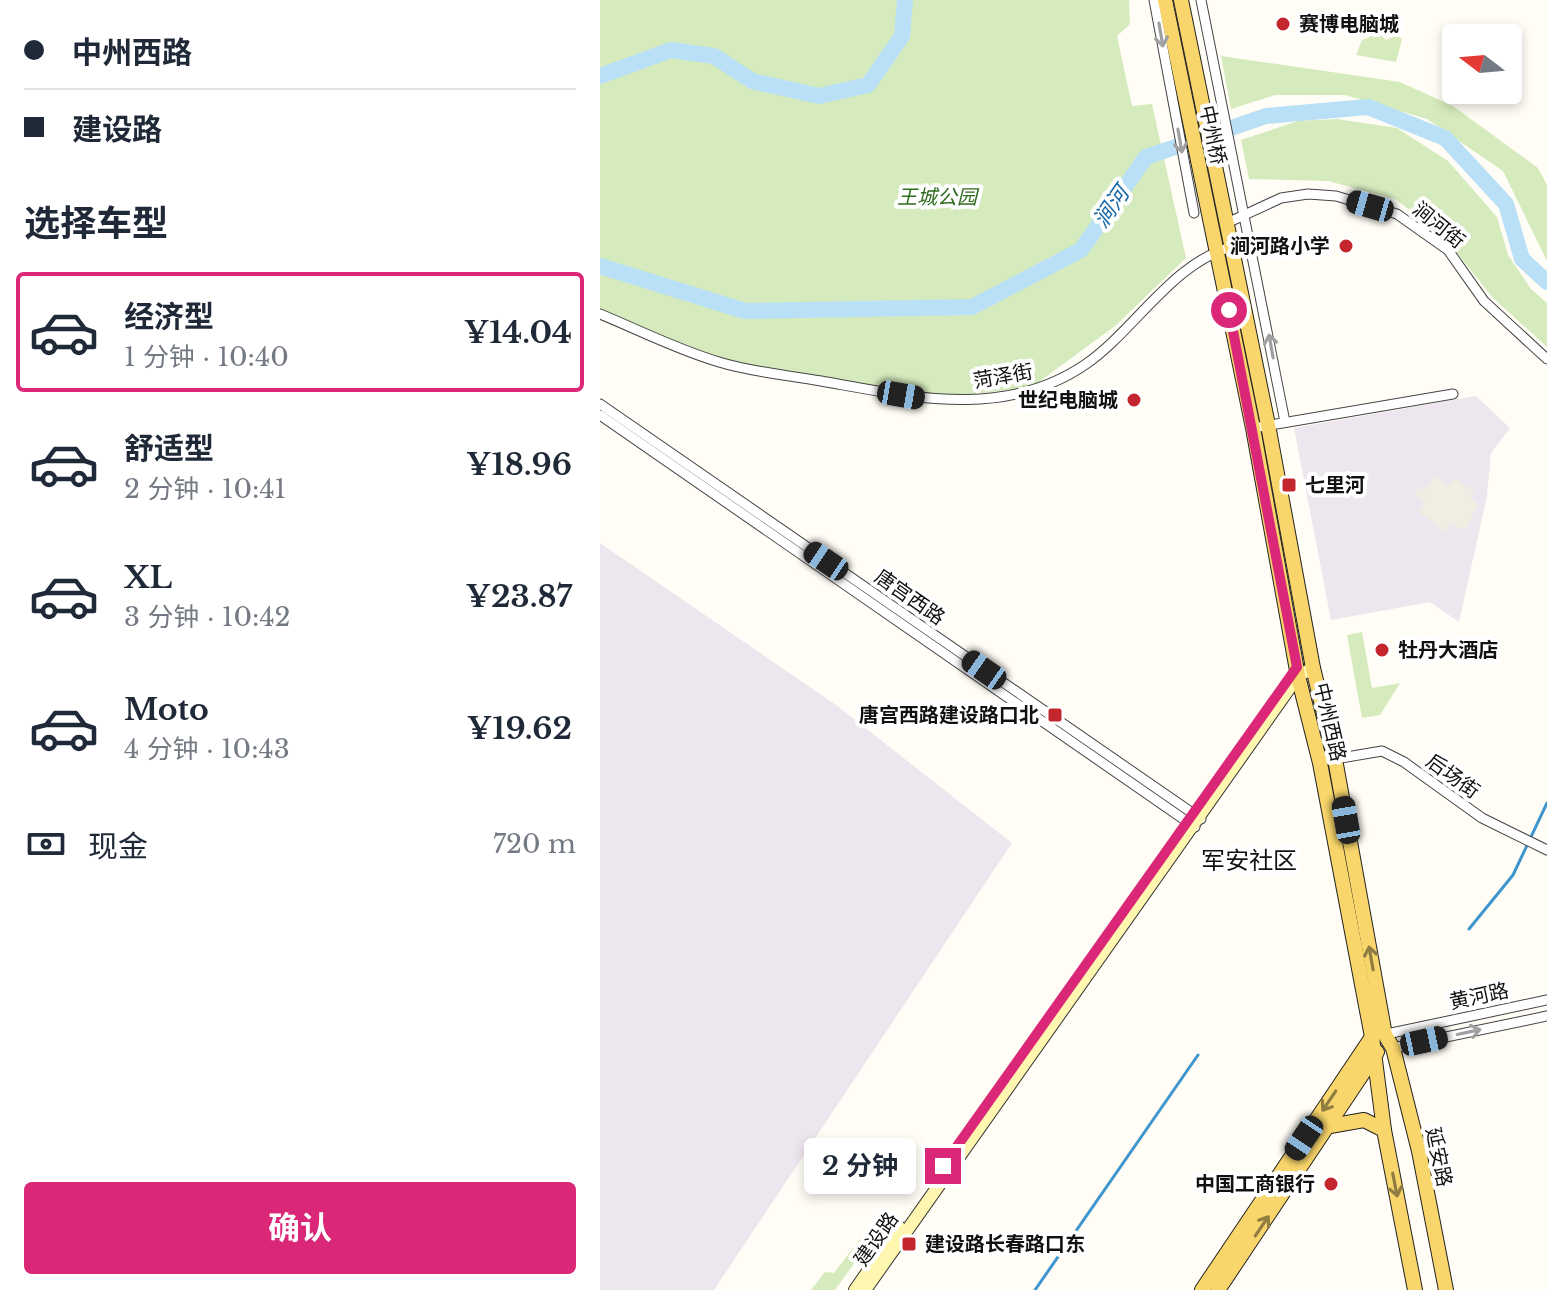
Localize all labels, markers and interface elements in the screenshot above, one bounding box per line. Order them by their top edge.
place label: 赛博电脑城 [1299,12,1399,36]
marker: 赛博电脑城 [1274,15,1292,33]
one-way arrow [1154,22,1169,47]
north arrow [1442,24,1522,104]
map controls [1442,24,1522,104]
text: 中州西路 [72,34,192,71]
street label: 中州桥 [1195,103,1231,167]
text: 建设路 [72,111,162,148]
one-way arrow [1174,128,1189,154]
water label: 涧河 [1087,178,1137,233]
park label: 王城公园 [897,185,980,209]
car [1344,188,1396,224]
street label: 涧河街 [1408,197,1470,253]
text: 选择车型 [24,201,168,246]
place label: 涧河路小学 [1230,234,1330,258]
marker: 涧河路小学 [1337,237,1355,255]
route start [1211,292,1247,328]
icon: car [28,296,100,368]
text: 经济型 [124,298,214,335]
text: ¥14.04 [464,314,572,351]
one-way arrow [1262,333,1277,359]
text: 1 分钟 · 10:40 [124,341,289,373]
street label: 菏泽街 [971,359,1035,393]
car [875,379,927,411]
place label: 世纪电脑城 [1018,388,1118,412]
marker: 世纪电脑城 [1125,391,1143,409]
icon: car [28,428,100,500]
text: 舒适型 [124,430,214,467]
text: ¥18.96 [466,446,572,483]
text: 2 分钟 · 10:41 [124,473,286,505]
place label: 七里河 [1305,473,1365,497]
marker: 七里河 [1280,476,1298,494]
car [799,538,853,584]
text: XL [124,559,172,596]
icon: car [28,560,100,632]
street label: 唐宫西路 [870,564,950,630]
text: ¥23.87 [466,578,572,615]
text: 3 分钟 · 10:42 [124,601,291,633]
place label: 牡丹大酒店 [1398,638,1498,662]
marker: 牡丹大酒店 [1373,641,1391,659]
car [957,646,1011,694]
street label: 中州西路 [1309,680,1351,764]
text: Moto [124,691,209,728]
icon: car [28,692,100,764]
place label: 唐宫西路建设路口北 [859,703,1039,727]
marker: 唐宫西路建设路口北 [1046,706,1064,724]
text: ¥19.62 [467,710,572,747]
text: 4 分钟 · 10:43 [124,733,290,765]
street label: 后场街 [1422,749,1484,803]
car [1330,794,1362,846]
icon: cash [24,822,68,866]
text: 现金 [88,828,148,865]
text: 720 m [493,828,576,860]
district label: 军安社区 [1201,846,1297,875]
one-way arrow [1362,946,1377,971]
street label: 黄河路 [1447,978,1511,1014]
car [1398,1024,1450,1058]
one-way arrow [1456,1024,1481,1039]
one-way arrow [1321,1090,1337,1112]
car [1281,1111,1327,1165]
street label: 延安路 [1421,1125,1457,1189]
callout: 2 分钟 [803,1138,915,1194]
route end [925,1148,961,1184]
text: 2 分钟 [822,1150,898,1182]
place label: 中国工商银行 [1195,1172,1315,1196]
one-way arrow [1388,1172,1403,1198]
marker: 中国工商银行 [1322,1175,1340,1193]
button: 确认 [24,1182,576,1274]
street label: 建设路 [849,1208,903,1270]
one-way arrow [1254,1215,1270,1237]
place label: 建设路长春路口东 [925,1232,1085,1256]
marker: 建设路长春路口东 [900,1235,918,1253]

